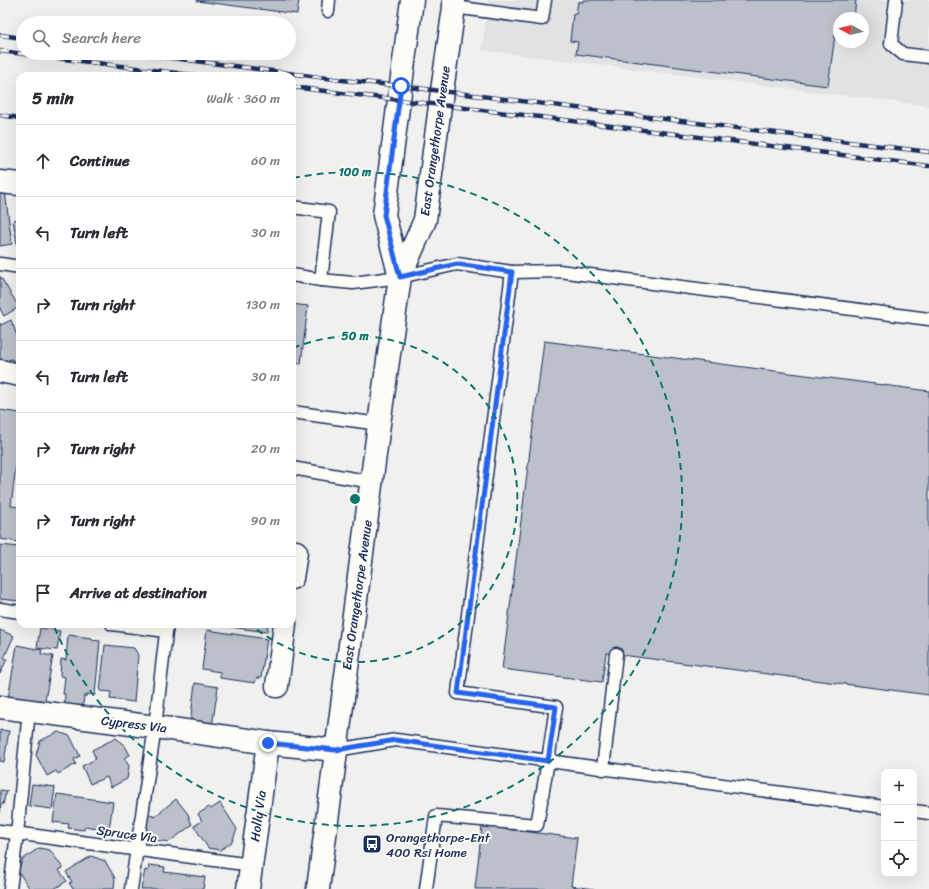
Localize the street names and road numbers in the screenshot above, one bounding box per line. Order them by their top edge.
street label: East Orangethorpe Avenue [413,64,457,218]
street label: East Orangethorpe Avenue [335,518,379,672]
street label: Cypress Via [100,709,169,740]
street label: Holly Via [243,789,273,843]
street label: Spruce Via [95,818,159,850]

